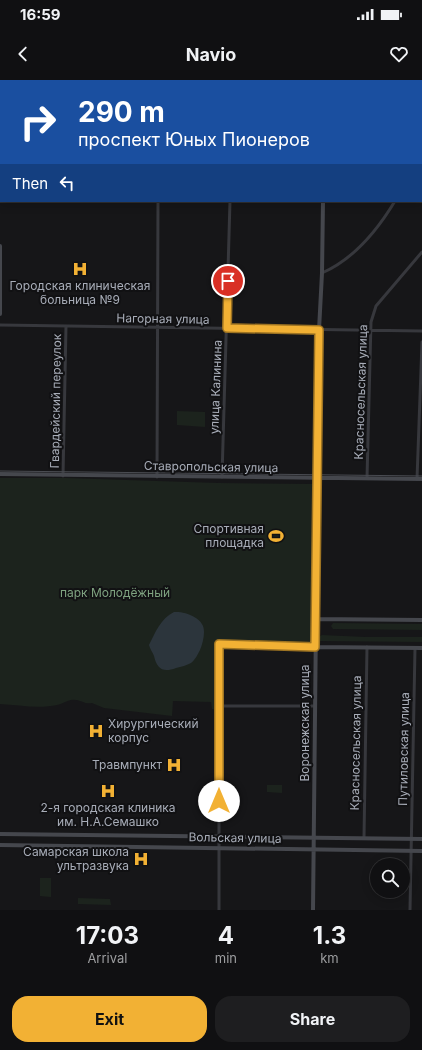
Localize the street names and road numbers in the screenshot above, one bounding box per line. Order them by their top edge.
street label: Нагорная улица [116,310,210,327]
street label: Красносельская улица [351,324,370,460]
street label: Гвардейский переулок [47,333,64,468]
street label: улица Калинина [206,340,225,434]
street label: Ставропольская улица [144,458,278,475]
street label: Воронежская улица [297,664,312,782]
street label: Красносельская улица [347,675,364,811]
street label: Путиловская улица [395,692,412,806]
street label: Вольская улица [188,829,282,846]

